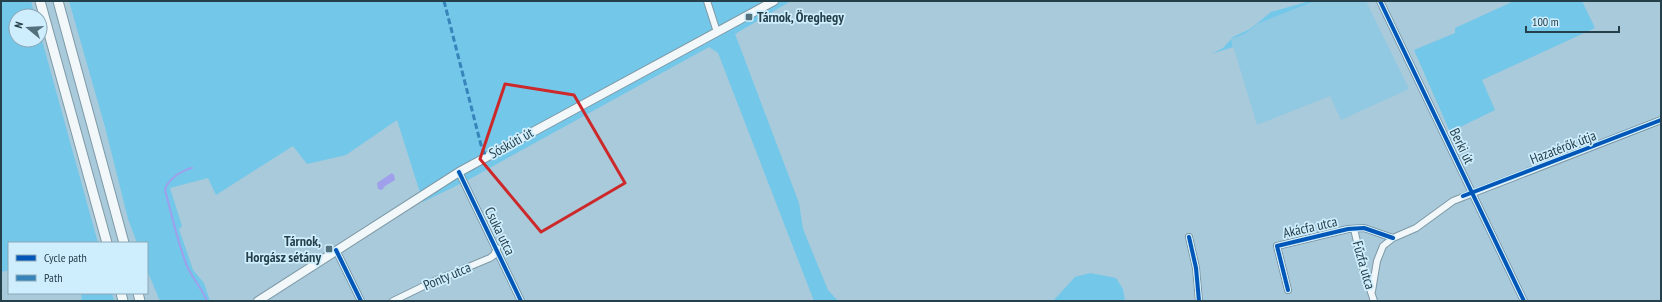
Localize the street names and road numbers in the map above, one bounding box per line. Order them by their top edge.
street label: Sóskúti út [486,123,537,163]
street label: Berki út [1446,125,1478,167]
street label: Hazatérők útja [1527,126,1599,168]
street label: Csuka utca [481,204,519,258]
street label: Akácfa utca [1281,212,1339,242]
street label: Fűzfa utca [1349,239,1379,291]
street label: Ponty utca [420,258,474,294]

